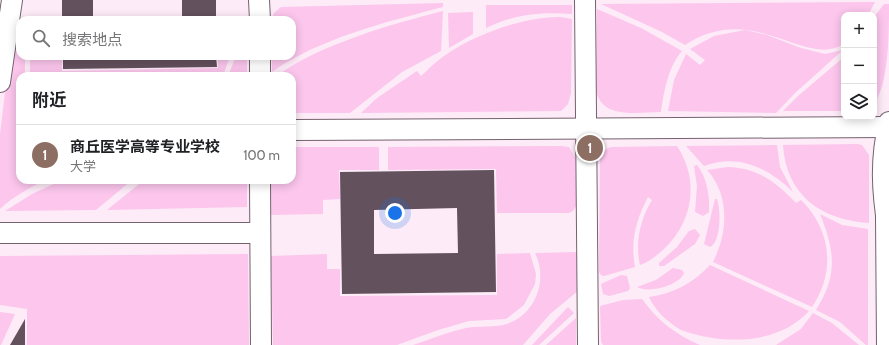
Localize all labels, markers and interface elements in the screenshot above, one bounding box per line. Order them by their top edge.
map controls [841,12,877,120]
button: + [841,12,877,48]
search box [16,16,296,60]
icon: search [30,27,52,49]
text: 搜索地点 [62,31,122,49]
button: − [841,48,877,84]
button: layers [841,84,877,120]
text: 附近 [32,90,66,110]
pin: 1 [577,133,603,163]
text: 商丘医学高等专业学校 [70,138,220,156]
text: 1 [43,147,47,163]
text: 100 m [243,147,280,163]
text: 大学 [70,158,96,174]
your location [385,203,405,223]

